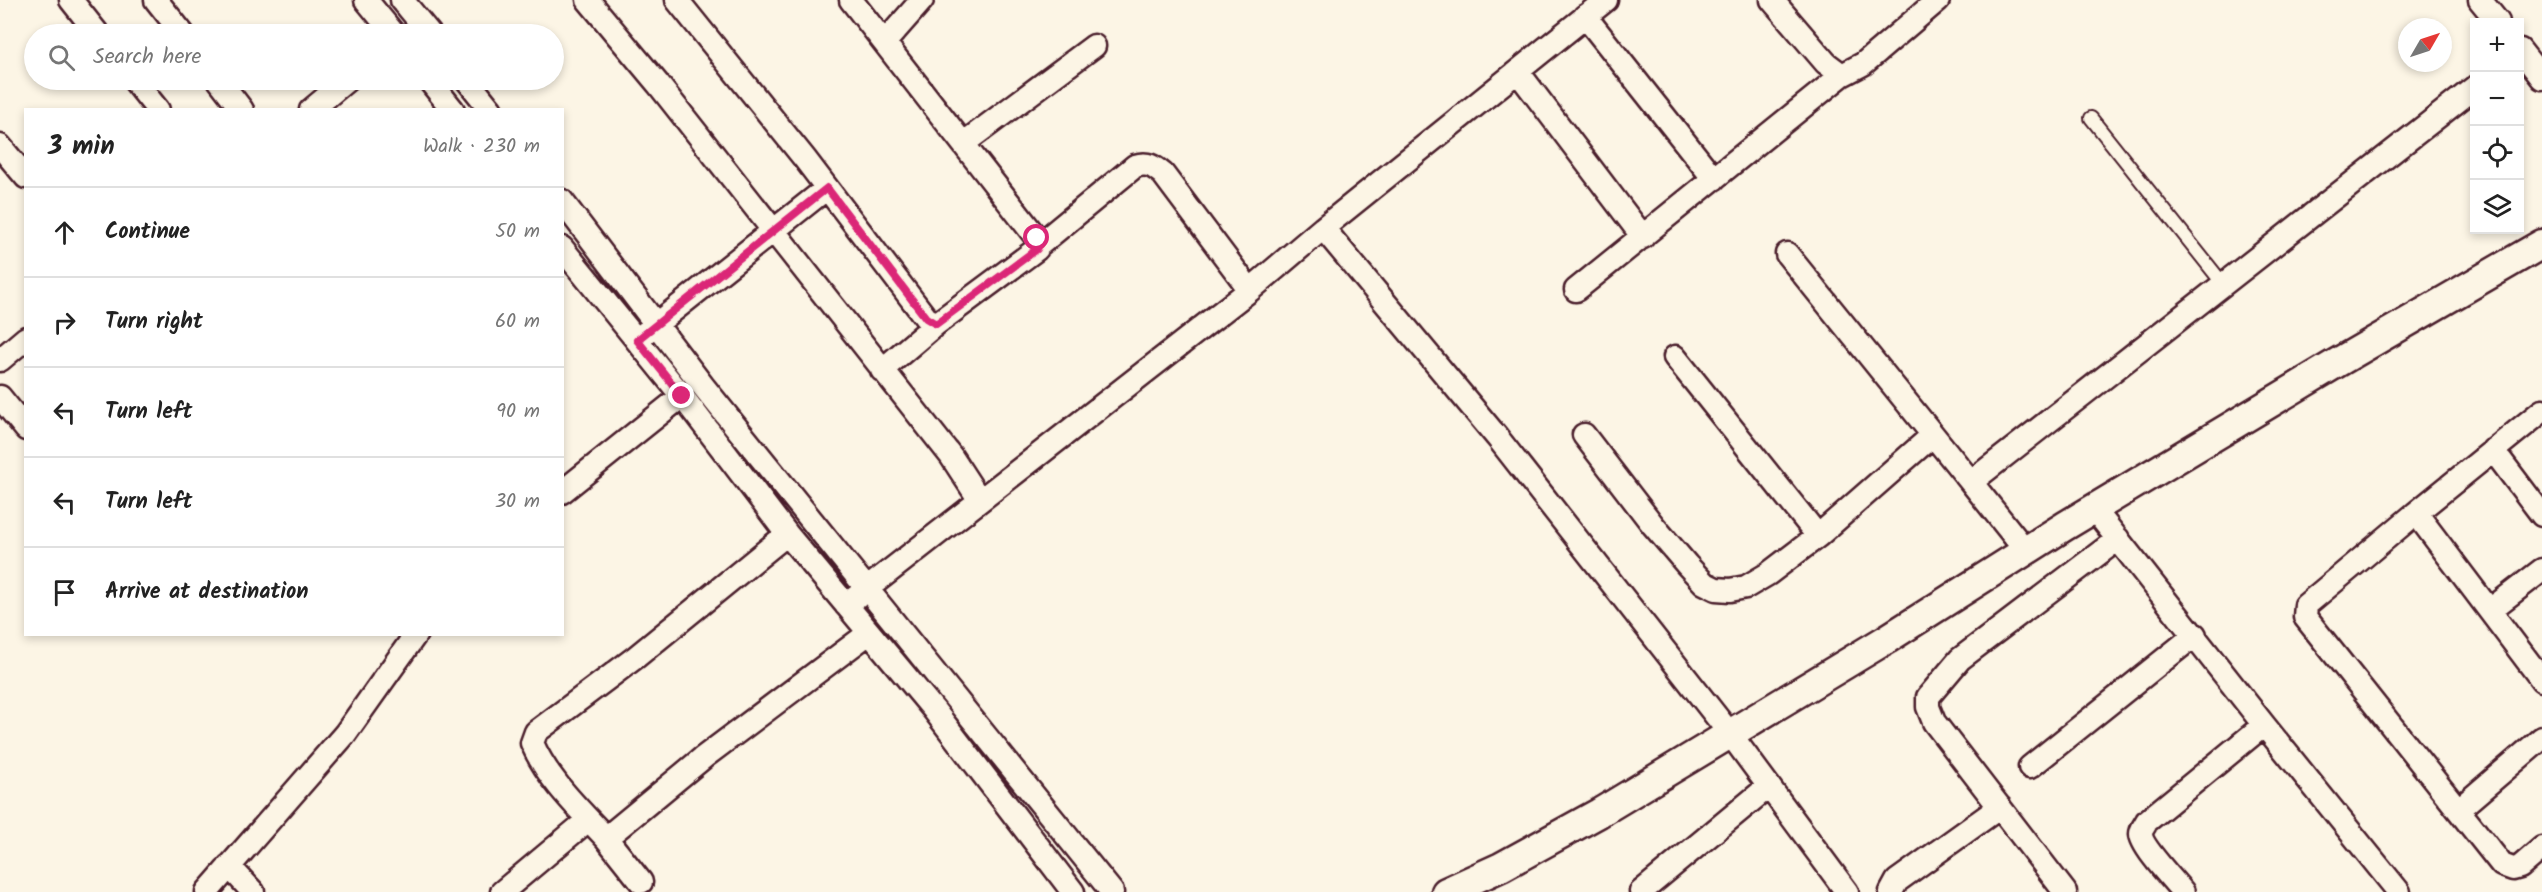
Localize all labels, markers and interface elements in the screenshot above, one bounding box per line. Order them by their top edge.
north arrow [2398,18,2452,72]
map controls [2470,18,2524,234]
button: + [2470,18,2524,72]
search box [24,24,564,90]
text: Search here [93,40,201,75]
icon: search [45,41,78,74]
button: − [2470,72,2524,126]
text: 3 min [48,126,115,168]
button: locate [2470,126,2524,180]
text: Walk · 230 m [423,131,540,163]
button: layers [2470,180,2524,234]
text: Continue [105,215,190,250]
icon: ahead [48,216,81,249]
text: 50 m [495,216,540,248]
route start [1023,224,1049,250]
text: Turn right [105,305,203,340]
icon: right [48,306,81,339]
text: 60 m [495,306,540,338]
route end [668,382,694,408]
text: Turn left [105,395,192,430]
icon: left [48,396,81,429]
text: 90 m [496,396,540,428]
text: Turn left [105,485,192,520]
icon: left [48,486,81,519]
text: 30 m [495,486,540,518]
text: Arrive at destination [105,575,308,610]
icon: arrive [48,576,81,609]

